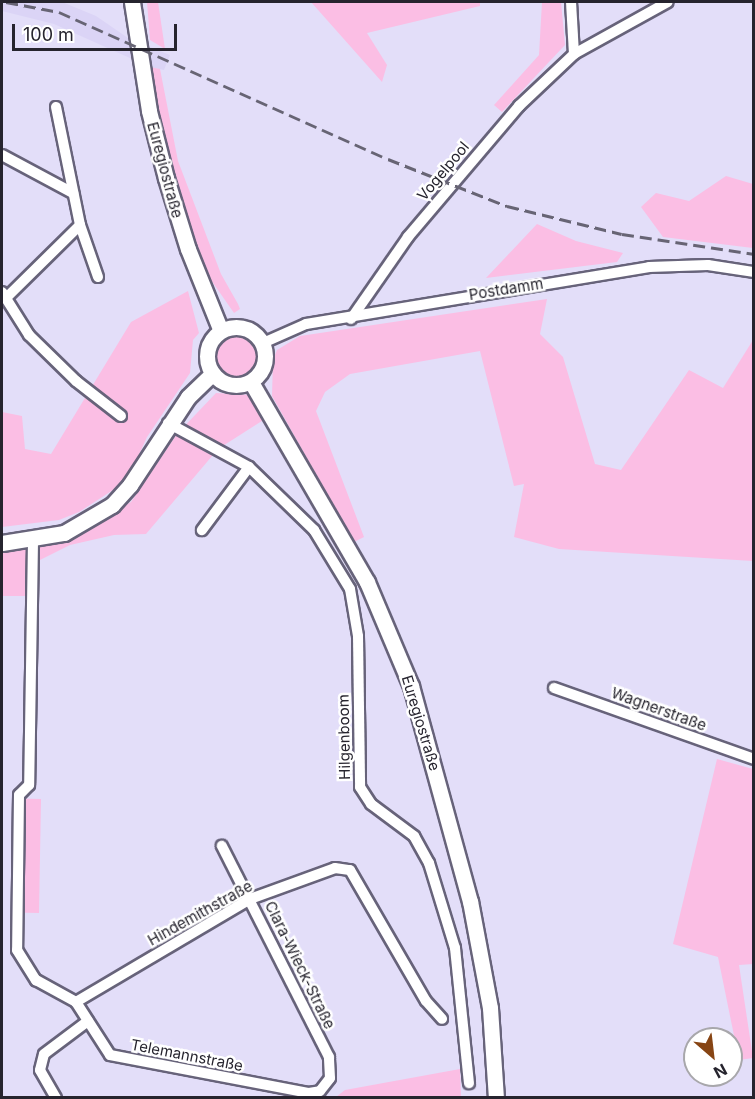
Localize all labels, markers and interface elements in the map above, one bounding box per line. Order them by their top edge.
scale bar [15,12,180,50]
text: 100 m [23,24,74,45]
street label: Euregiostraße [144,120,186,220]
street label: Vogelpool [413,138,473,204]
street label: Postdamm [468,274,544,304]
street label: Euregiostraße [398,673,444,773]
street label: Wagnerstraße [609,683,709,735]
street label: Hilgenboom [334,694,354,780]
street label: Hindemithstraße [144,877,256,949]
street label: Clara-Wieck-Straße [261,898,339,1032]
north arrow [683,1027,743,1087]
street label: Telemannstraße [129,1035,245,1075]
text: N [710,1059,731,1083]

